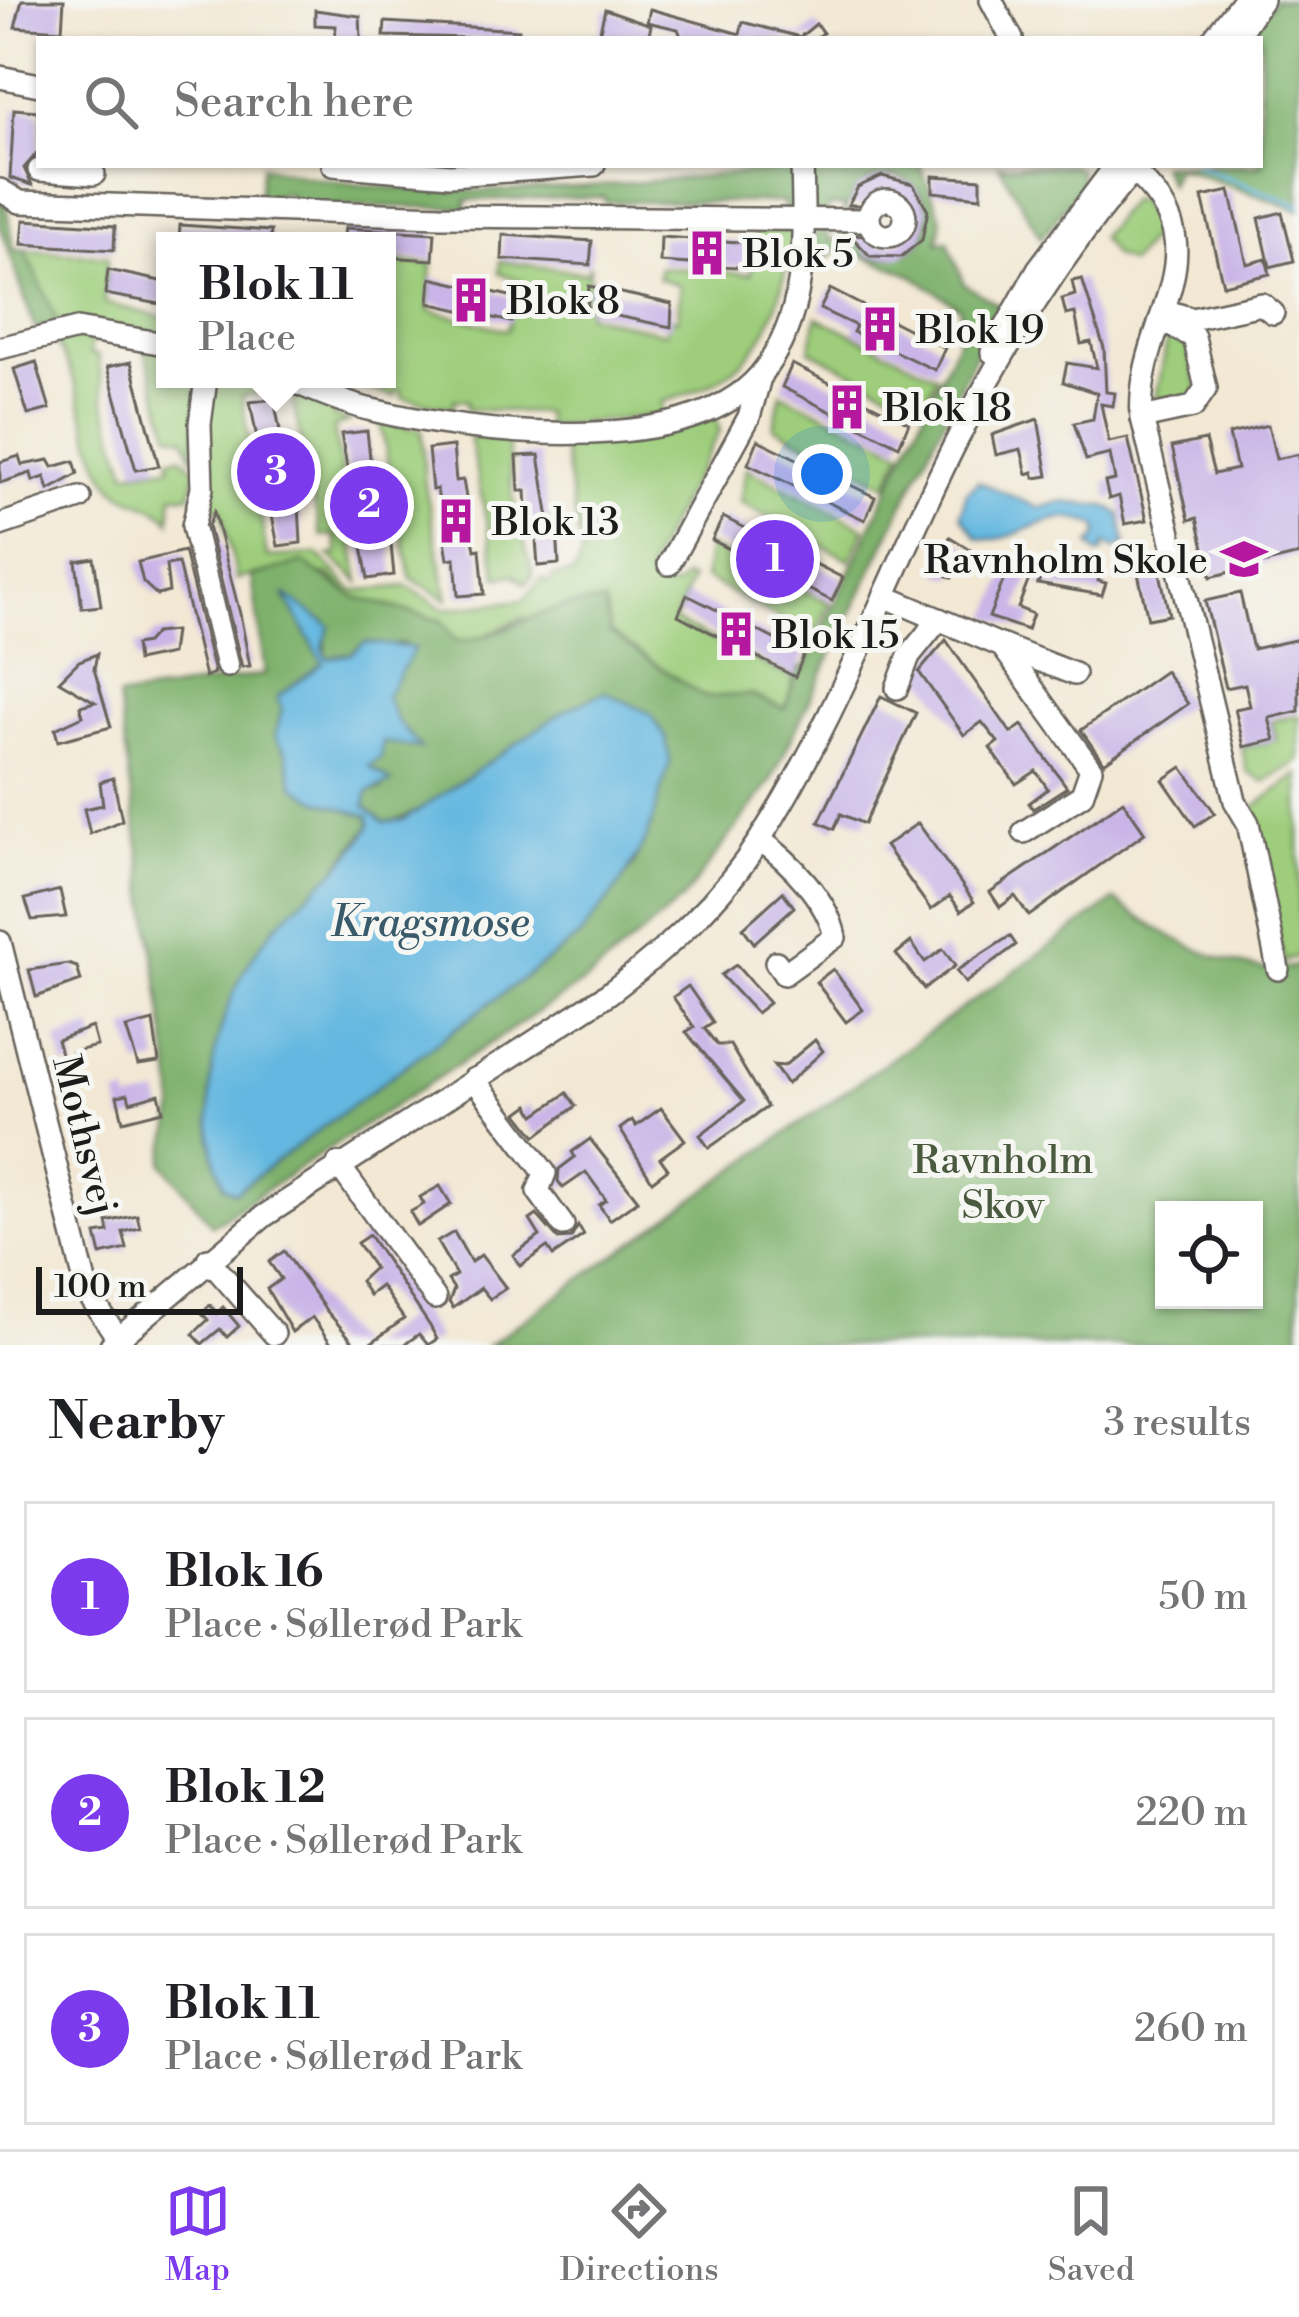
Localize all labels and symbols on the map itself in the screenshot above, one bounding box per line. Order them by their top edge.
building icon: Blok 5 [682,228,732,278]
place label: Blok 5 [742,231,854,280]
building icon: Blok 8 [446,275,496,325]
place label: Blok 8 [506,278,620,327]
building icon: Blok 19 [855,304,905,354]
place label: Blok 19 [915,307,1044,356]
building icon: Blok 18 [822,382,872,432]
place label: Blok 18 [882,385,1012,434]
pin: 3 [237,427,315,517]
your location [792,444,852,504]
pin: 2 [330,460,408,550]
building icon: Blok 13 [431,496,481,546]
place label: Blok 13 [491,499,620,548]
pin: 1 [736,514,814,604]
school or university icon: Ravnholm Skole [1219,534,1269,584]
place label: Ravnholm Skole [924,537,1208,586]
building icon: Blok 15 [711,609,761,659]
place label: Blok 15 [771,612,900,661]
water label: Kragsmose [330,897,530,950]
street label: Mothsvej [40,1051,127,1221]
park label: Ravnholm Skov [913,1137,1093,1231]
scale bar [36,1261,243,1314]

